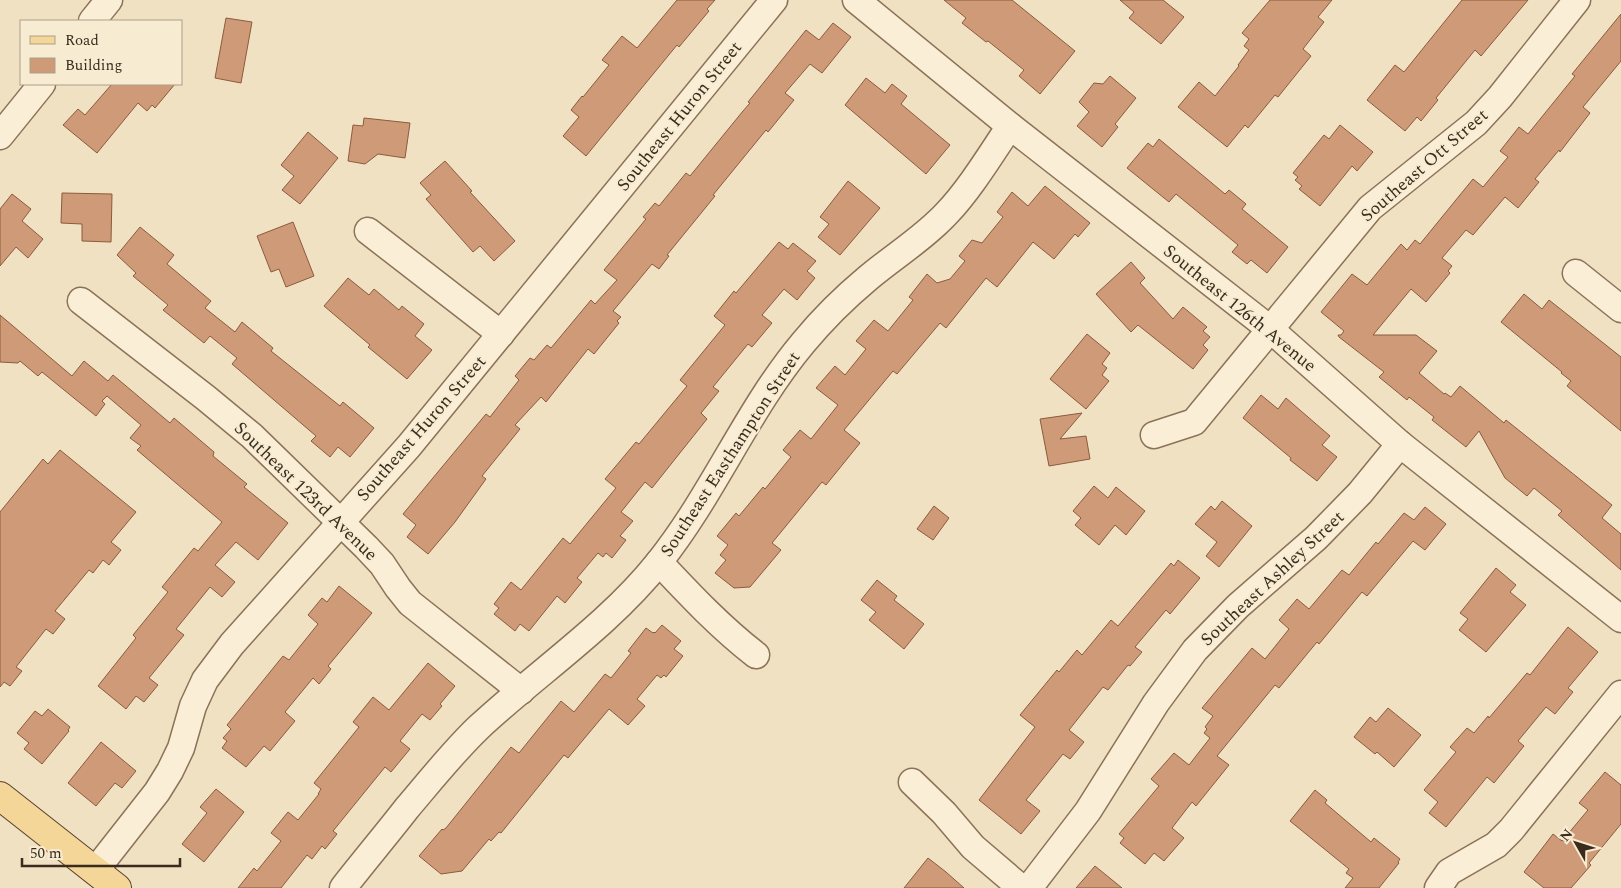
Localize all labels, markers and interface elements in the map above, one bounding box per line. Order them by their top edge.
legend [20,20,182,85]
text: Road [65,29,99,52]
street label: Southeast Huron Street [610,35,749,197]
text: Building [65,54,122,77]
street label: Southeast Ott Street [1354,102,1494,229]
street label: Southeast 126th Avenue [1157,238,1322,379]
street label: Southeast Easthampton Street [654,346,807,562]
street label: Southeast Huron Street [350,349,493,508]
street label: Southeast 123rd Avenue [228,415,384,567]
street label: Southeast Ashley Street [1194,504,1351,653]
north arrow [1551,818,1601,868]
text: N [1555,824,1578,846]
scale bar [22,836,180,868]
text: 50 m [30,842,62,865]

